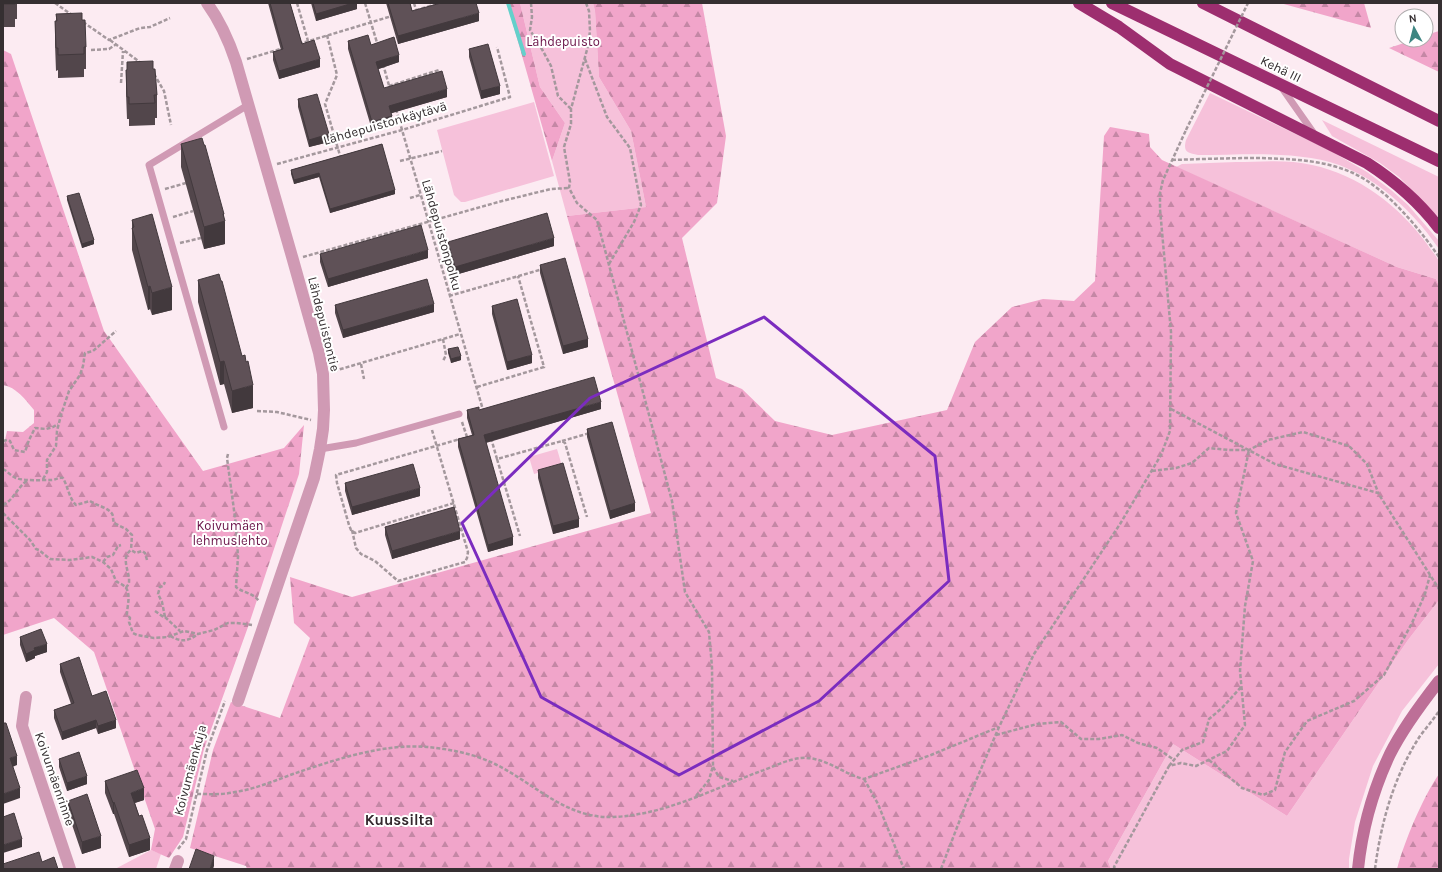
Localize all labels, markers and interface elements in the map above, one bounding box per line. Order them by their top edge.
north arrow [1394,8,1434,48]
text: N [1408,12,1418,26]
park label: Lähdepuisto [526,34,600,49]
street label: Kehä III [1258,53,1304,85]
street label: Lähdepuistonkäytävä [322,98,448,148]
street label: Lähdepuistonpolku [419,178,465,292]
street label: Lähdepuistontie [305,275,343,373]
park label: Koivumäen lehmuslehto [192,518,268,548]
street label: Koivumäenkuja [171,723,209,817]
street label: Koivumäenrinne [32,730,78,828]
district label: Kuussilta [365,811,433,829]

